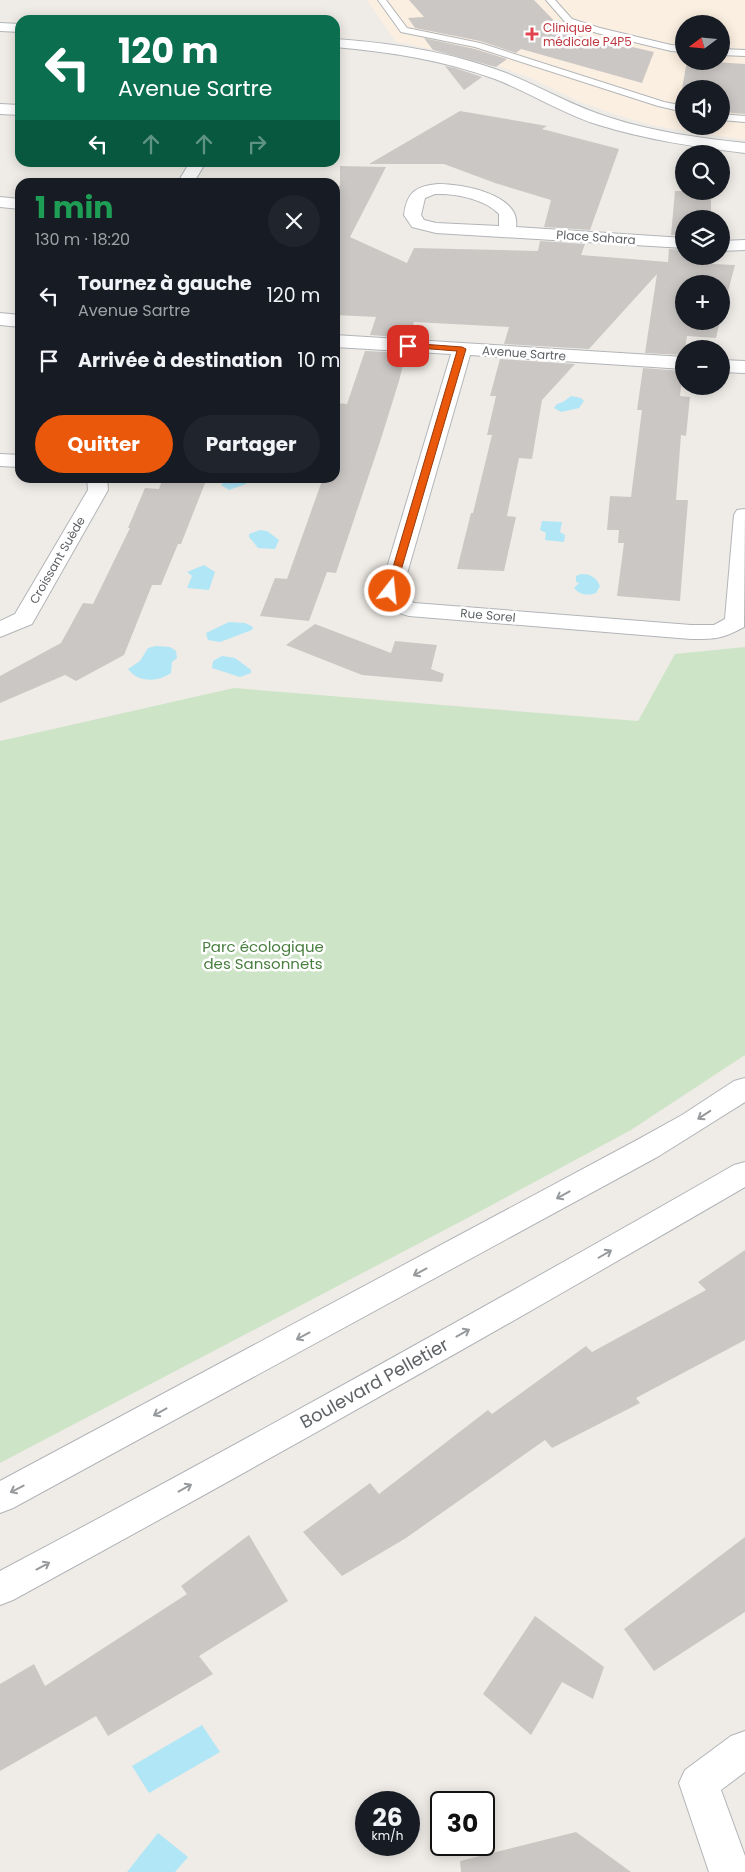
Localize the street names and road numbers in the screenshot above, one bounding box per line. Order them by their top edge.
street label: Place Sahara [556,226,636,248]
street label: Avenue Sartre [481,342,567,364]
street label: Croissant Suède [25,513,89,607]
street label: Rue Sorel [460,604,516,626]
street label: Boulevard Pelletier [295,1332,453,1434]

